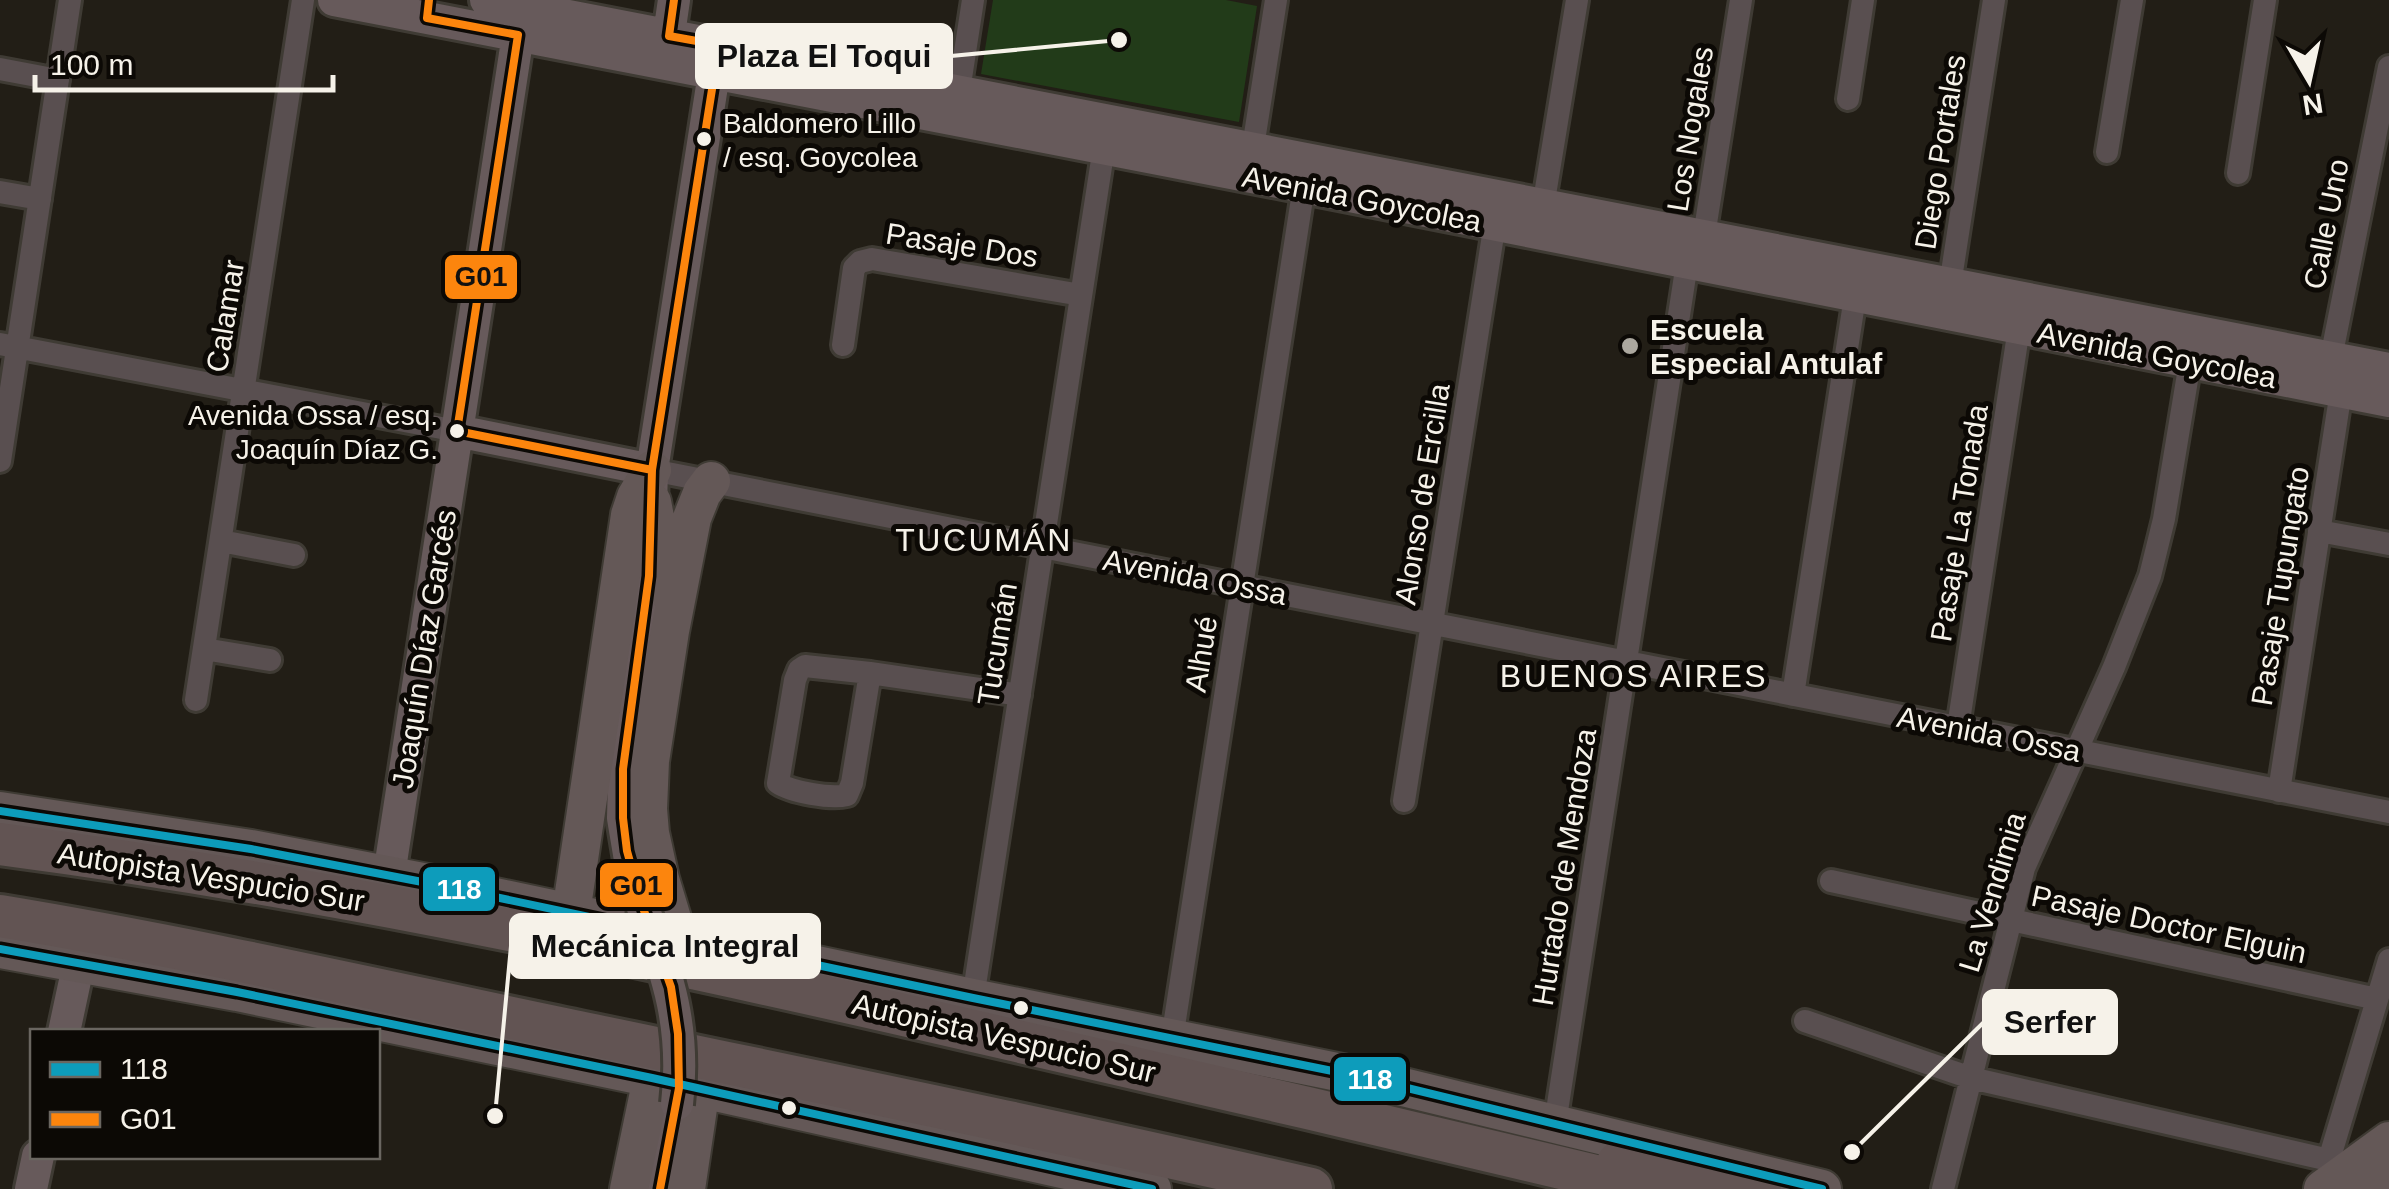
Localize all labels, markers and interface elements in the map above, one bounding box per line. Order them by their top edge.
callout: Plaza El Toqui [697,25,951,87]
scale bar [35,30,332,92]
north arrow [2259,30,2359,130]
text: Plaza El Toqui [717,38,931,74]
street label: Los Nogales [1661,44,1719,214]
text: 100 m [50,48,133,81]
street label: Diego Portales [1908,52,1972,252]
text: N [2300,87,2325,121]
place label: Baldomero Lillo / esq. Goycolea [723,108,918,173]
marker: Baldomero Lillo / esq. Goycolea [694,129,714,149]
street label: Calle Uno [2297,156,2355,292]
street label: Avenida Goycolea [1240,160,1485,238]
street label: Pasaje Dos [884,217,1040,273]
line badge: G01 [443,253,519,301]
street label: Calamar [200,257,250,375]
text: G01 [455,261,507,292]
place label: Escuela Especial Antulaf [1650,313,1883,380]
street label: Avenida Goycolea [2035,316,2280,394]
marker: Escuela Especial Antulaf [1619,335,1641,357]
street label: Alonso de Ercilla [1388,381,1456,607]
place label: Avenida Ossa / esq. Joaquín Díaz G. [188,400,438,465]
street label: Pasaje La Tonada [1924,402,1994,644]
marker: Avenida Ossa / esq. Joaquín Díaz G. [447,421,467,441]
street label: Pasaje Tupungato [2245,464,2315,708]
street label: Joaquín Díaz Garcés [386,507,462,791]
district label: TUCUMÁN [895,522,1073,558]
street label: Avenida Ossa [1100,543,1290,611]
street label: Tucumán [971,580,1023,708]
street label: Alhué [1179,614,1223,694]
district label: BUENOS AIRES [1500,658,1768,694]
street label: Avenida Ossa [1894,700,2084,768]
street label: Hurtado de Mendoza [1526,726,1602,1008]
street label: La Vendimia [1952,808,2032,976]
street label: Autopista Vespucio Sur [55,836,367,918]
line badge: G01 [598,861,675,909]
line badge: 118 [421,865,497,913]
text: G01 [610,870,662,901]
text: 118 [436,874,482,905]
street label: Pasaje Doctor Elguin [2029,879,2309,969]
callout: Mecánica Integral [511,915,819,977]
text: Mecánica Integral [531,928,799,964]
street label: Autopista Vespucio Sur [849,987,1159,1089]
callout: Serfer [1984,991,2116,1053]
unlabelled marker [1011,998,1031,1018]
text: Serfer [2004,1004,2096,1040]
legend [30,1029,380,1159]
text: 118 [120,1052,168,1085]
line badge: 118 [1332,1055,1408,1103]
text: 118 [1347,1064,1393,1095]
unlabelled marker [779,1098,799,1118]
text: G01 [120,1102,177,1135]

